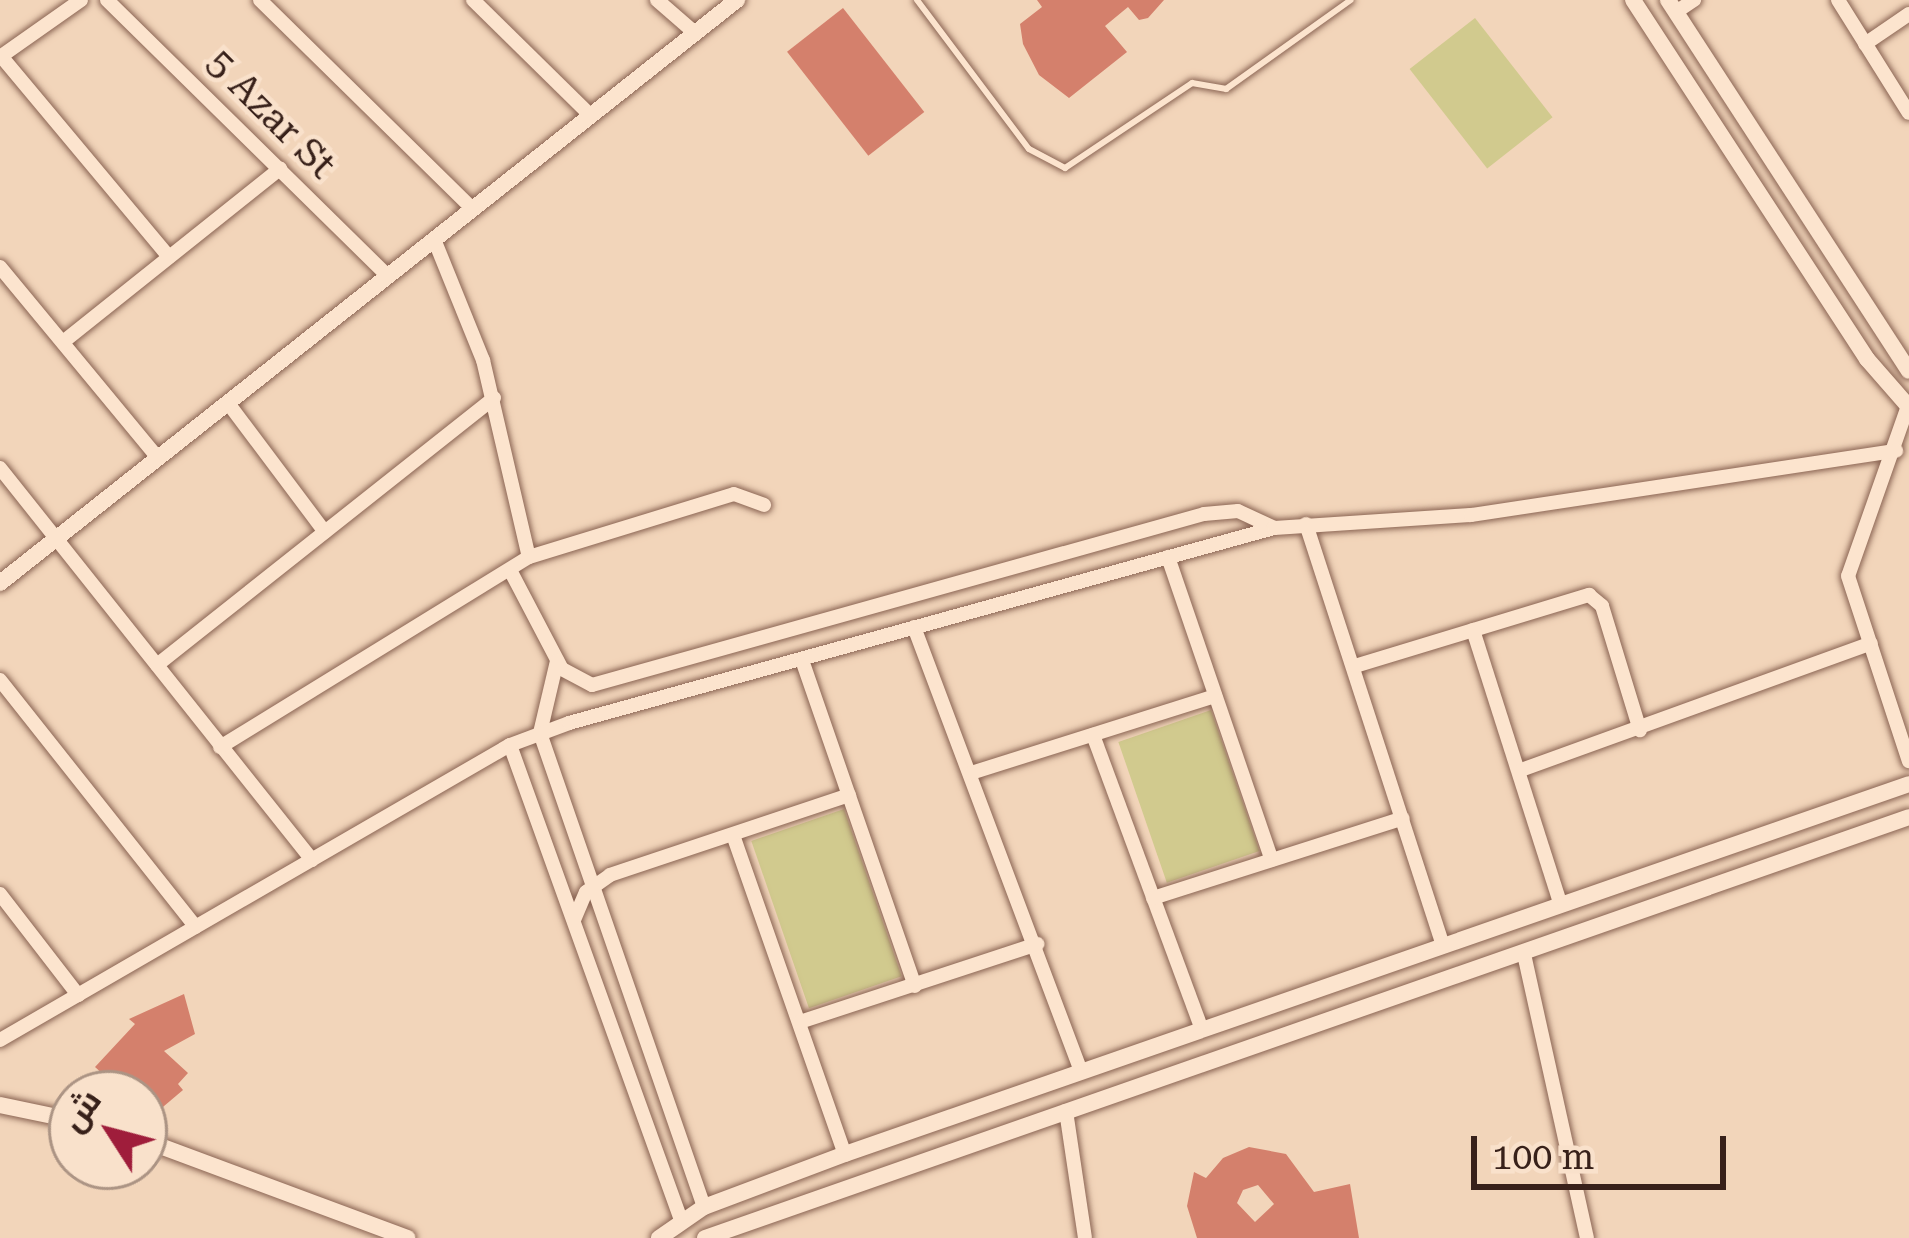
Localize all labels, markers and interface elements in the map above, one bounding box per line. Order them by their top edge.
street label: 5 Azar St [197,40,345,188]
north arrow [48,1070,168,1190]
text: ش [53,1082,109,1139]
scale bar [1477,1112,1732,1186]
text: 100 m [1492,1136,1594,1178]

